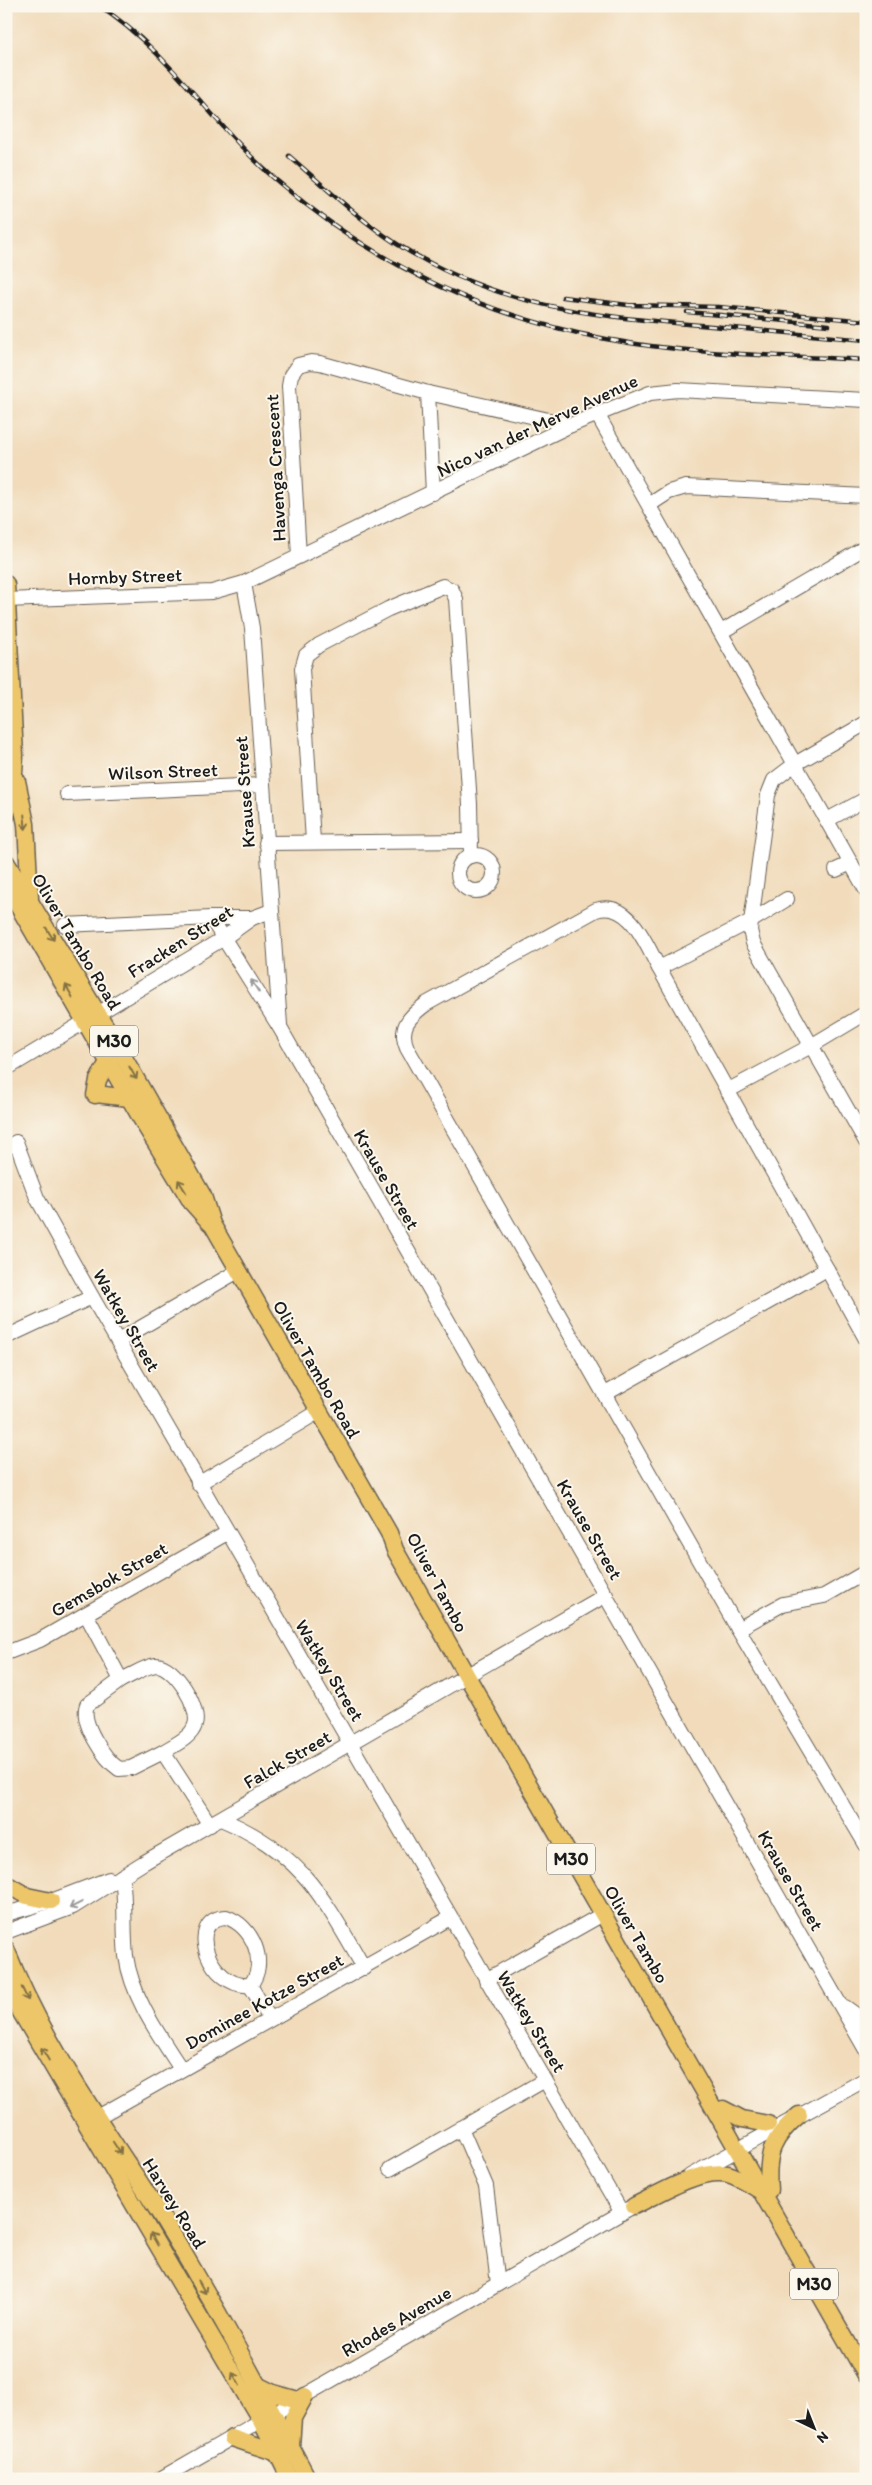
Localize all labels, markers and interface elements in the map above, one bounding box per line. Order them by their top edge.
street label: Nico van der Merve Avenue [433,369,641,482]
street label: Havenga Crescent [260,394,291,542]
street label: Hornby Street [68,563,183,590]
street label: Krause Street [229,735,260,849]
street label: Wilson Street [108,758,218,785]
one-way arrow [20,813,30,829]
street label: Oliver Tambo Road [27,869,127,1014]
street label: Fracken Street [123,900,237,983]
one-way arrow [45,926,55,940]
one-way arrow [249,980,259,994]
one-way arrow [63,984,73,999]
road number: M30 [90,1026,138,1056]
one-way arrow [128,1066,138,1080]
street label: Krause Street [349,1125,425,1234]
one-way arrow [177,1180,187,1194]
street label: Watkey Street [88,1265,165,1376]
street label: Oliver Tambo Road [268,1296,366,1443]
street label: Krause Street [552,1475,628,1584]
street label: Oliver Tambo [402,1528,473,1636]
street label: Gemsbok Street [47,1537,172,1622]
street label: Watkey Street [290,1615,369,1725]
street label: Falck Street [239,1725,335,1794]
street label: Krause Street [753,1826,829,1935]
road number: M30 [547,1844,595,1875]
street label: Oliver Tambo [599,1881,674,1988]
one-way arrow [69,1901,84,1910]
street label: Dominee Kotze Street [181,1948,347,2055]
street label: Watkey Street [492,1966,571,2076]
one-way arrow [21,1986,30,2001]
one-way arrow [39,2047,49,2061]
one-way arrow [112,2141,122,2155]
street label: Harvey Road [137,2153,212,2254]
one-way arrow [149,2232,159,2247]
road number: M30 [790,2268,838,2300]
one-way arrow [198,2279,207,2294]
street label: Rhodes Avenue [337,2281,455,2362]
one-way arrow [231,2373,241,2387]
north arrow [790,2402,840,2452]
text: N [813,2428,832,2447]

